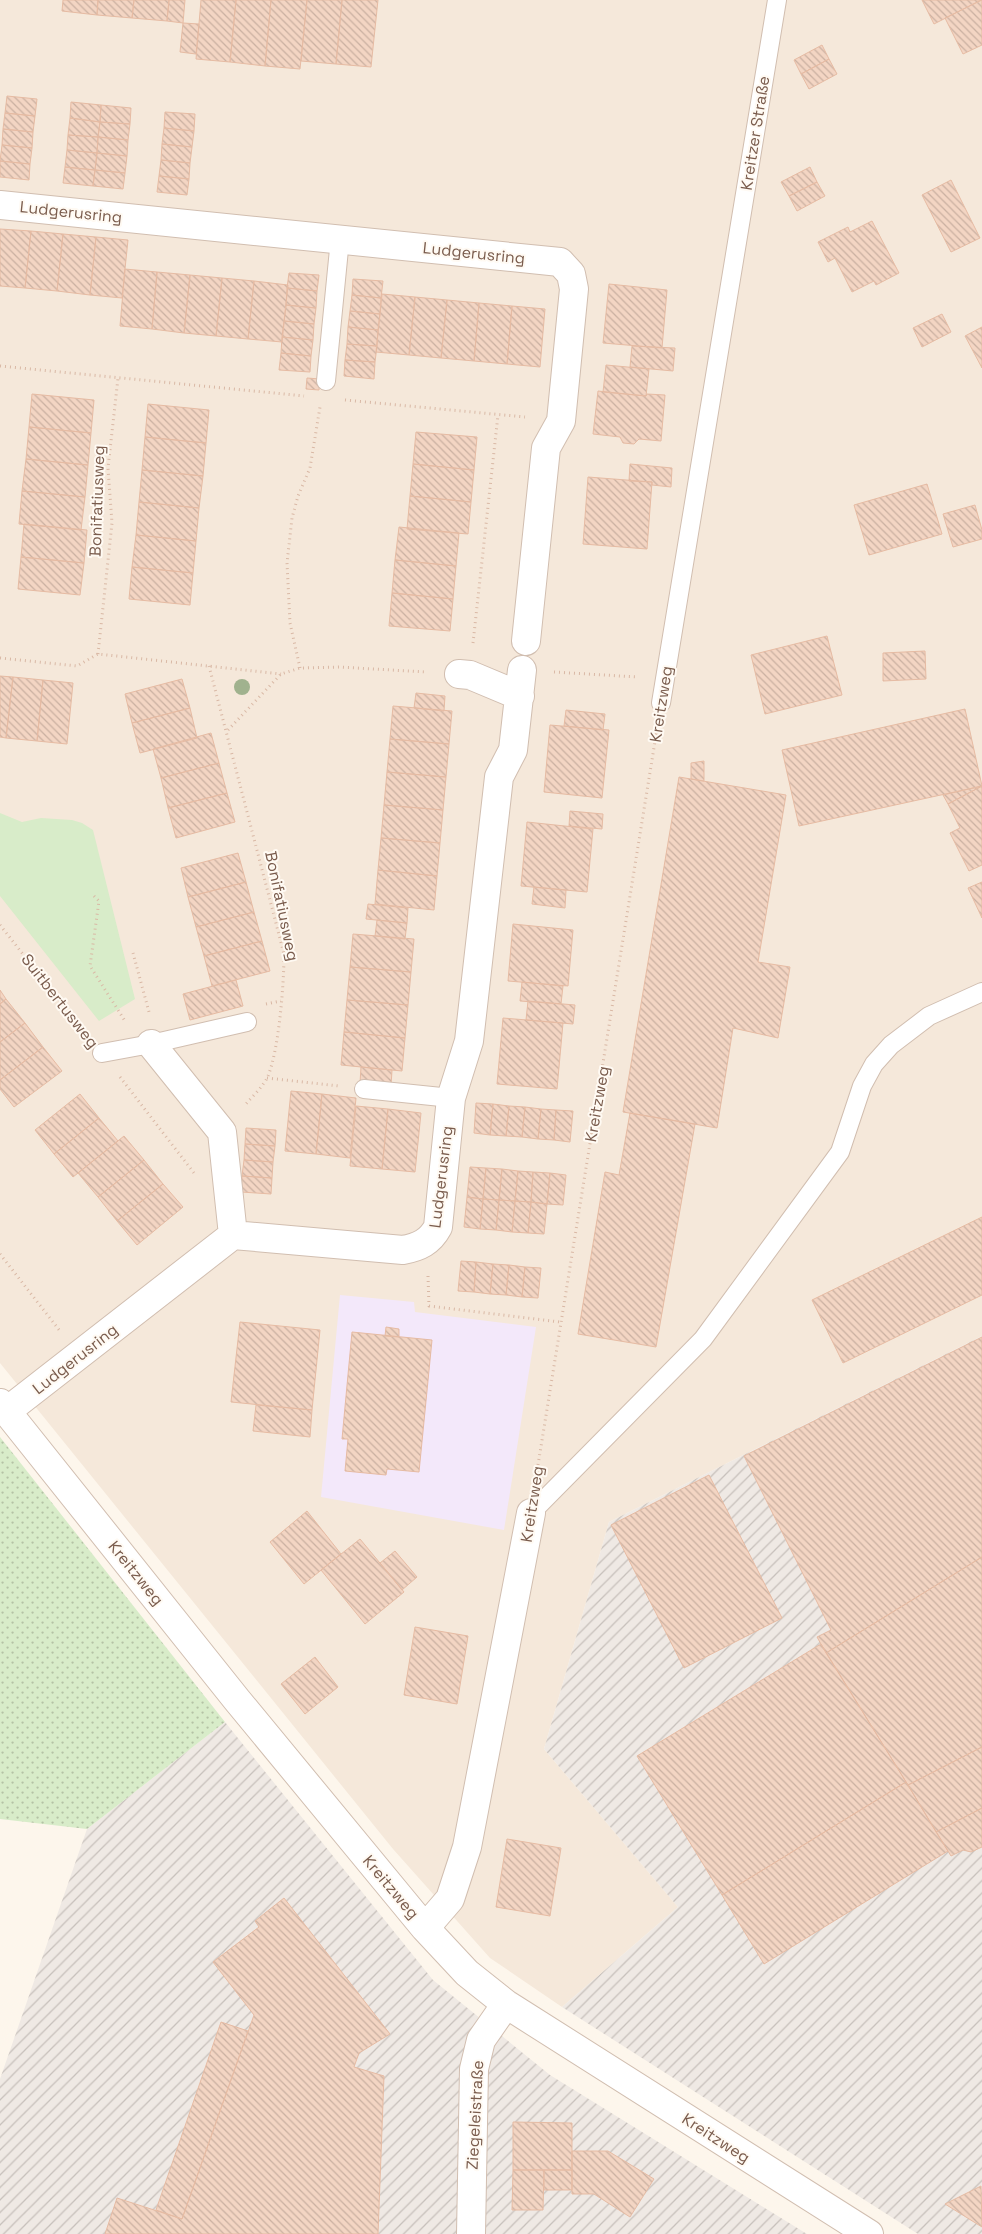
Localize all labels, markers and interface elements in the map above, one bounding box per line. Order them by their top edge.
street label: Kreitzer Straße [736,74,774,192]
street label: Ludgerusring [19,196,123,228]
street label: Ludgerusring [422,237,526,269]
street label: Bonifatiusweg [85,445,109,557]
street label: Kreitzweg [645,664,677,744]
street label: Bonifatiusweg [260,849,304,963]
street label: Suitbertusweg [16,949,104,1053]
street label: Kreitzweg [580,1064,614,1144]
street label: Ludgerusring [424,1125,458,1229]
street label: Ludgerusring [28,1319,122,1399]
street label: Kreitzweg [516,1464,548,1544]
street label: Kreitzweg [104,1536,168,1610]
street label: Kreitzweg [358,1851,424,1923]
street label: Ziegeleistraße [462,2060,488,2170]
street label: Kreitzweg [678,2108,754,2168]

